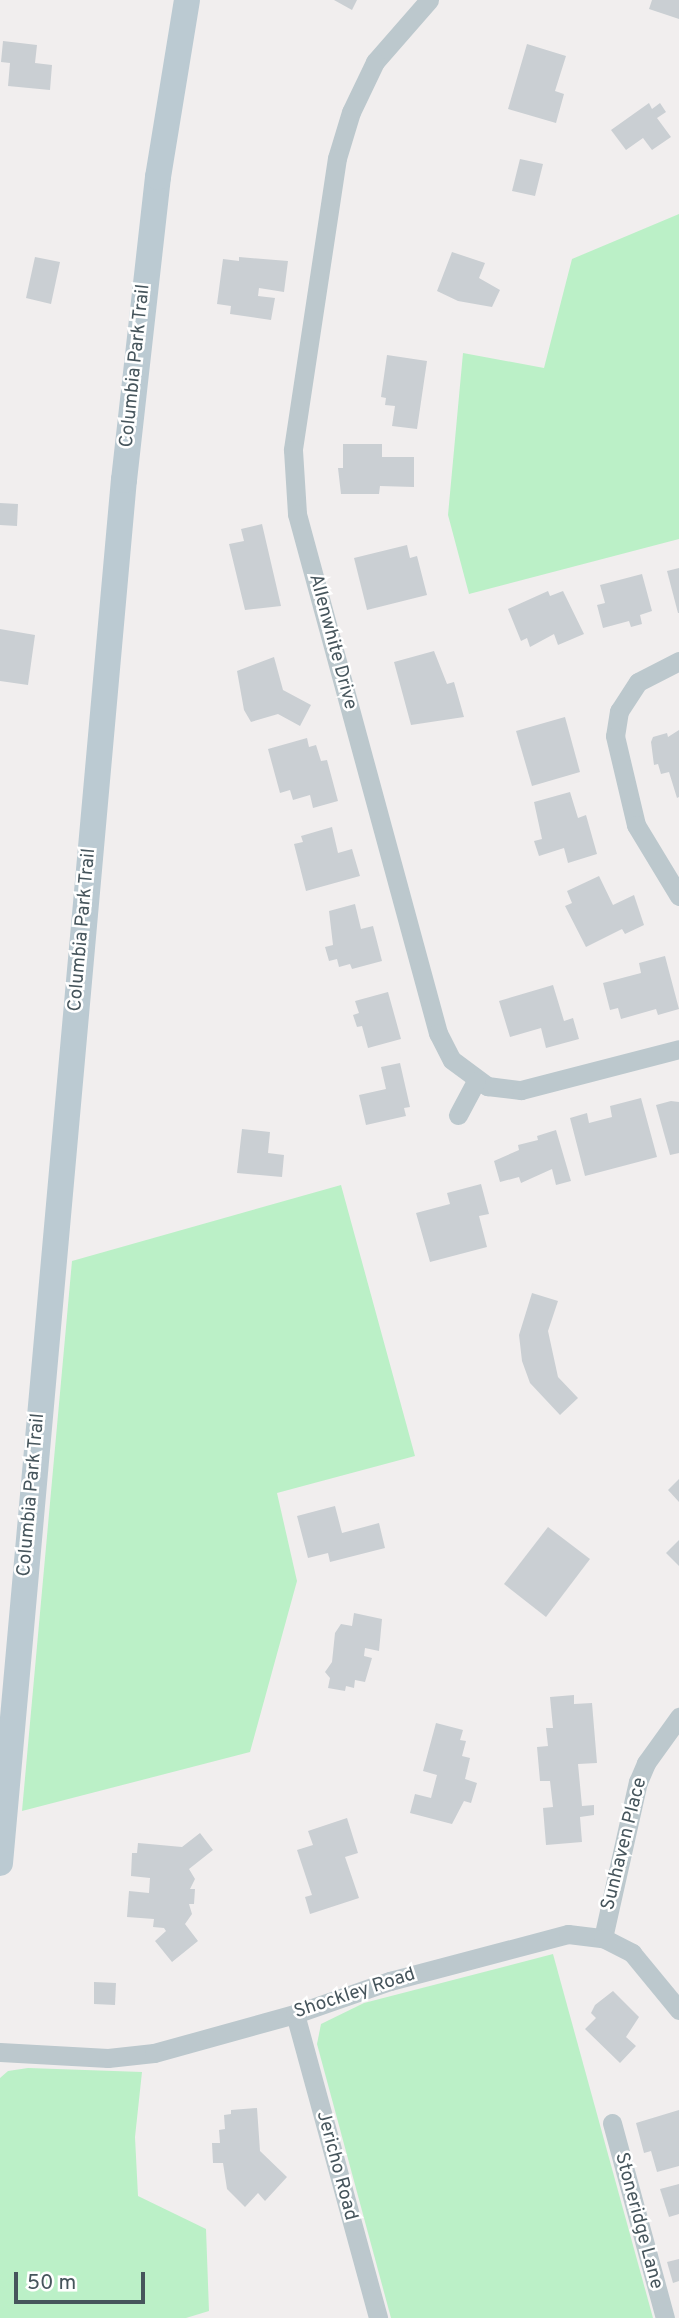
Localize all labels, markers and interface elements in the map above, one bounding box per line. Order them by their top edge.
street label: Columbia Park Trail [116,283,156,449]
street label: Allenwhite Drive [303,572,361,712]
street label: Columbia Park Trail [64,847,102,1013]
street label: Columbia Park Trail [13,1412,51,1578]
street label: Sunhaven Place [597,1775,653,1913]
street label: Shockley Road [291,1964,419,2024]
street label: Jericho Road [310,2109,362,2223]
street label: Stoneridge Lane [609,2150,667,2292]
scale bar [18,2258,149,2302]
text: 50 m [27,2270,76,2297]

